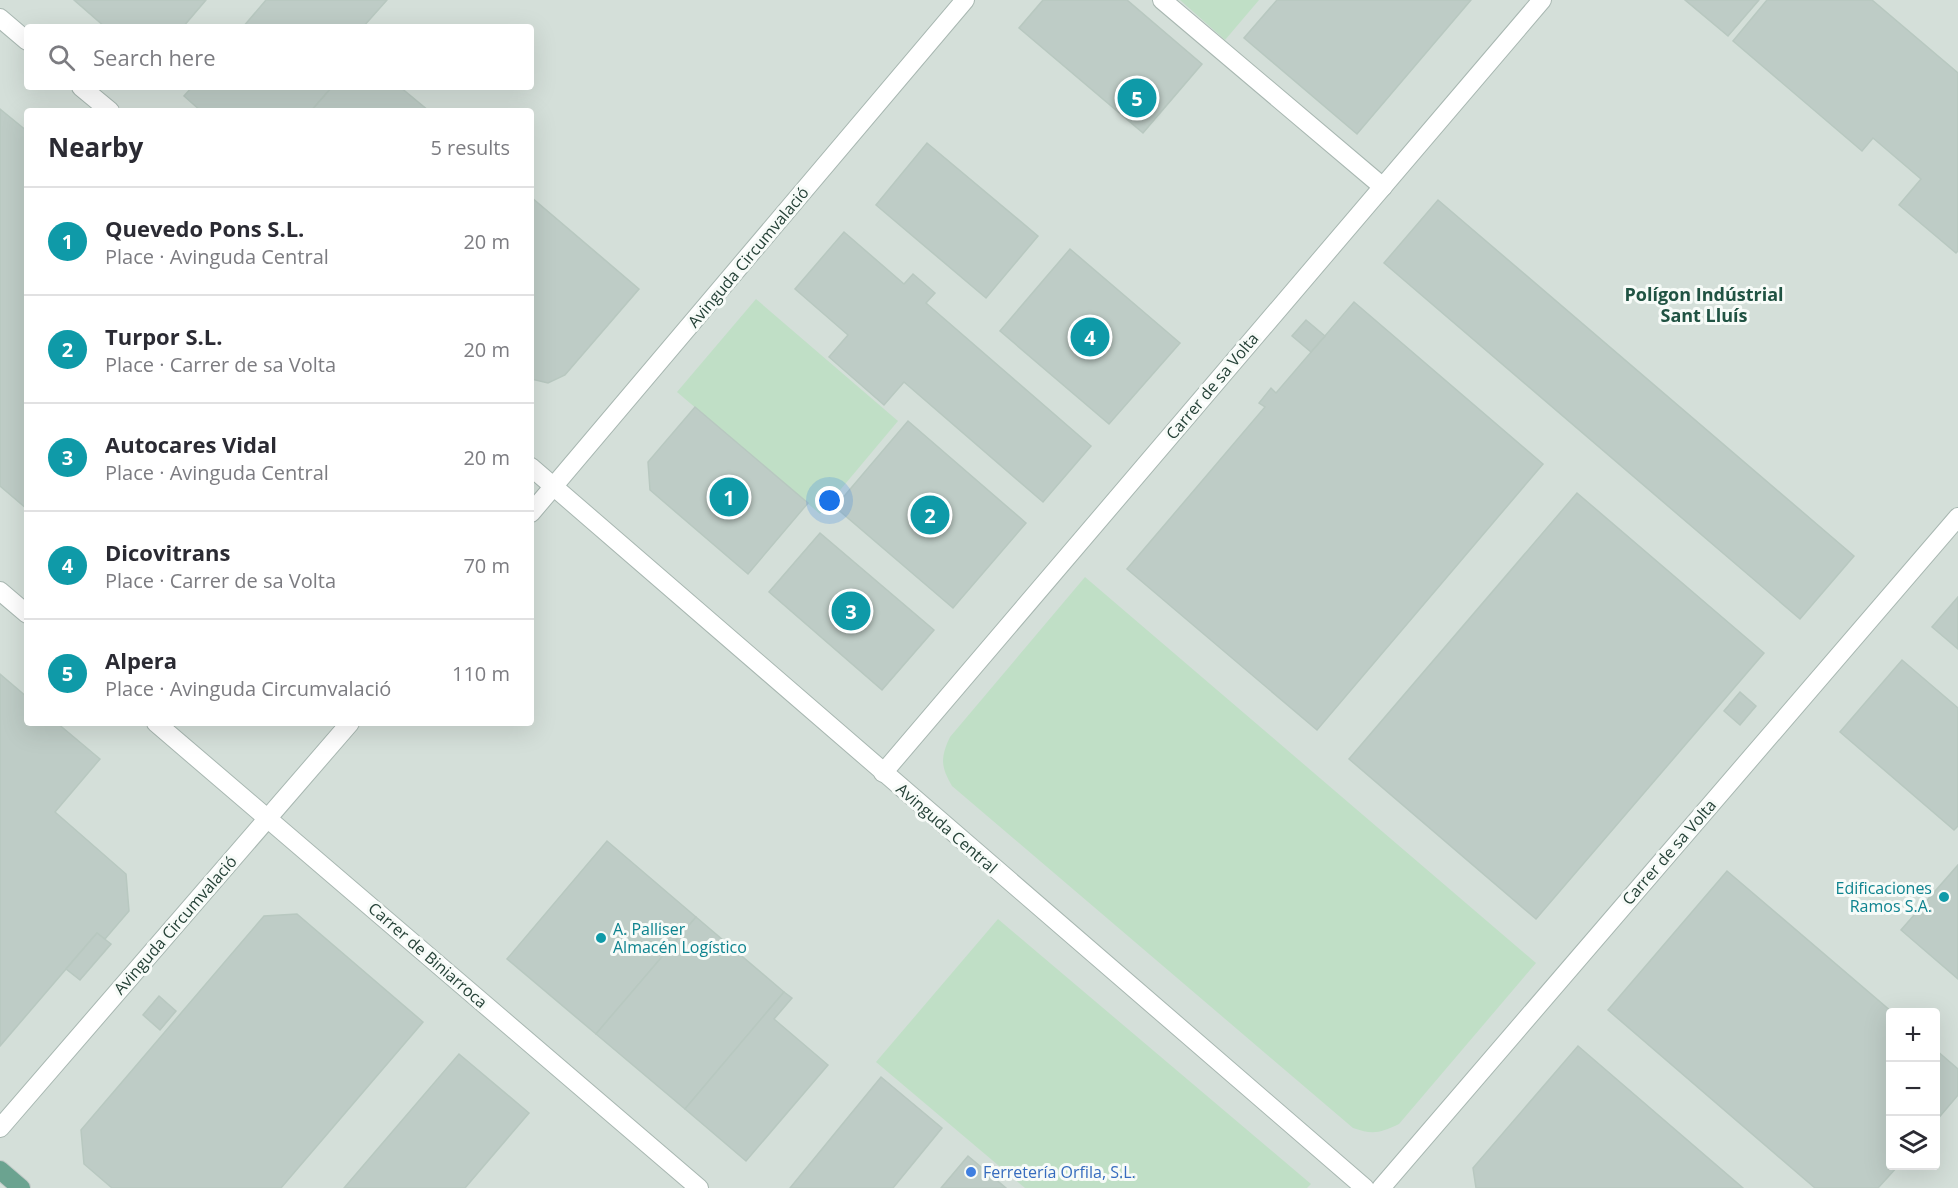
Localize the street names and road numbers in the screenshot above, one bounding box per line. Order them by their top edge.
street label: Avinguda Circumvalació [683,182,813,332]
street label: Carrer de sa Volta [1161,328,1263,444]
street label: Avinguda Central [892,778,1002,878]
street label: Carrer de sa Volta [1617,795,1721,909]
street label: Avinguda Circumvalació [109,851,241,999]
street label: Carrer de Biniarroca [364,897,492,1013]

